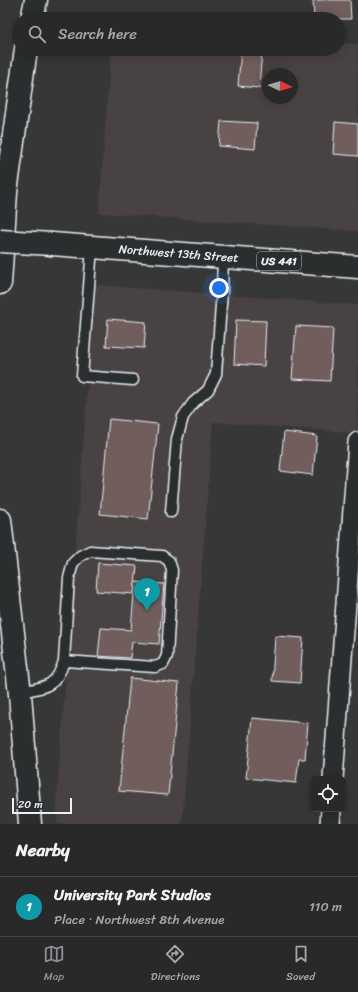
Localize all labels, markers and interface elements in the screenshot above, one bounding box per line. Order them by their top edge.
search box [12,12,346,56]
text: Search here [58,21,137,47]
icon: search [26,23,48,45]
north arrow [262,68,298,104]
street label: Northwest 13th Street [118,238,239,269]
road number: US 441 [257,252,301,270]
your location [209,278,229,298]
pin: 1 [134,578,160,611]
map controls [310,776,346,812]
button: locate [310,776,346,812]
text: 20 m [18,795,43,814]
scale bar [12,796,72,815]
text: Nearby [16,835,70,865]
text: University Park Studios [54,882,211,908]
text: 1 [26,895,32,918]
text: 110 m [309,895,342,918]
text: Place · Northwest 8th Avenue [54,908,224,931]
tab: Map [43,943,65,986]
tab: Directions [151,943,200,986]
tab: Saved [286,943,315,986]

